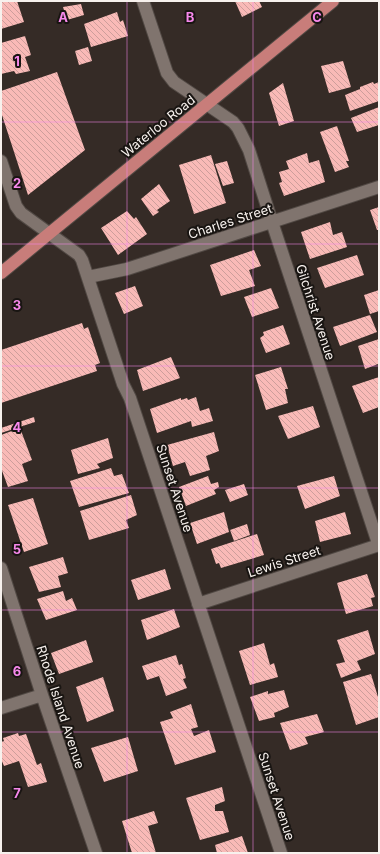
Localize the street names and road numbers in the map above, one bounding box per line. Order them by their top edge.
street label: Waterloo Road [118,91,198,161]
street label: Charles Street [186,200,274,242]
street label: Gilchrist Avenue [293,262,339,362]
street label: Sunset Avenue [153,442,197,534]
street label: Lewis Street [246,542,322,580]
street label: Rhode Island Avenue [33,643,89,771]
street label: Sunset Avenue [255,750,299,842]

